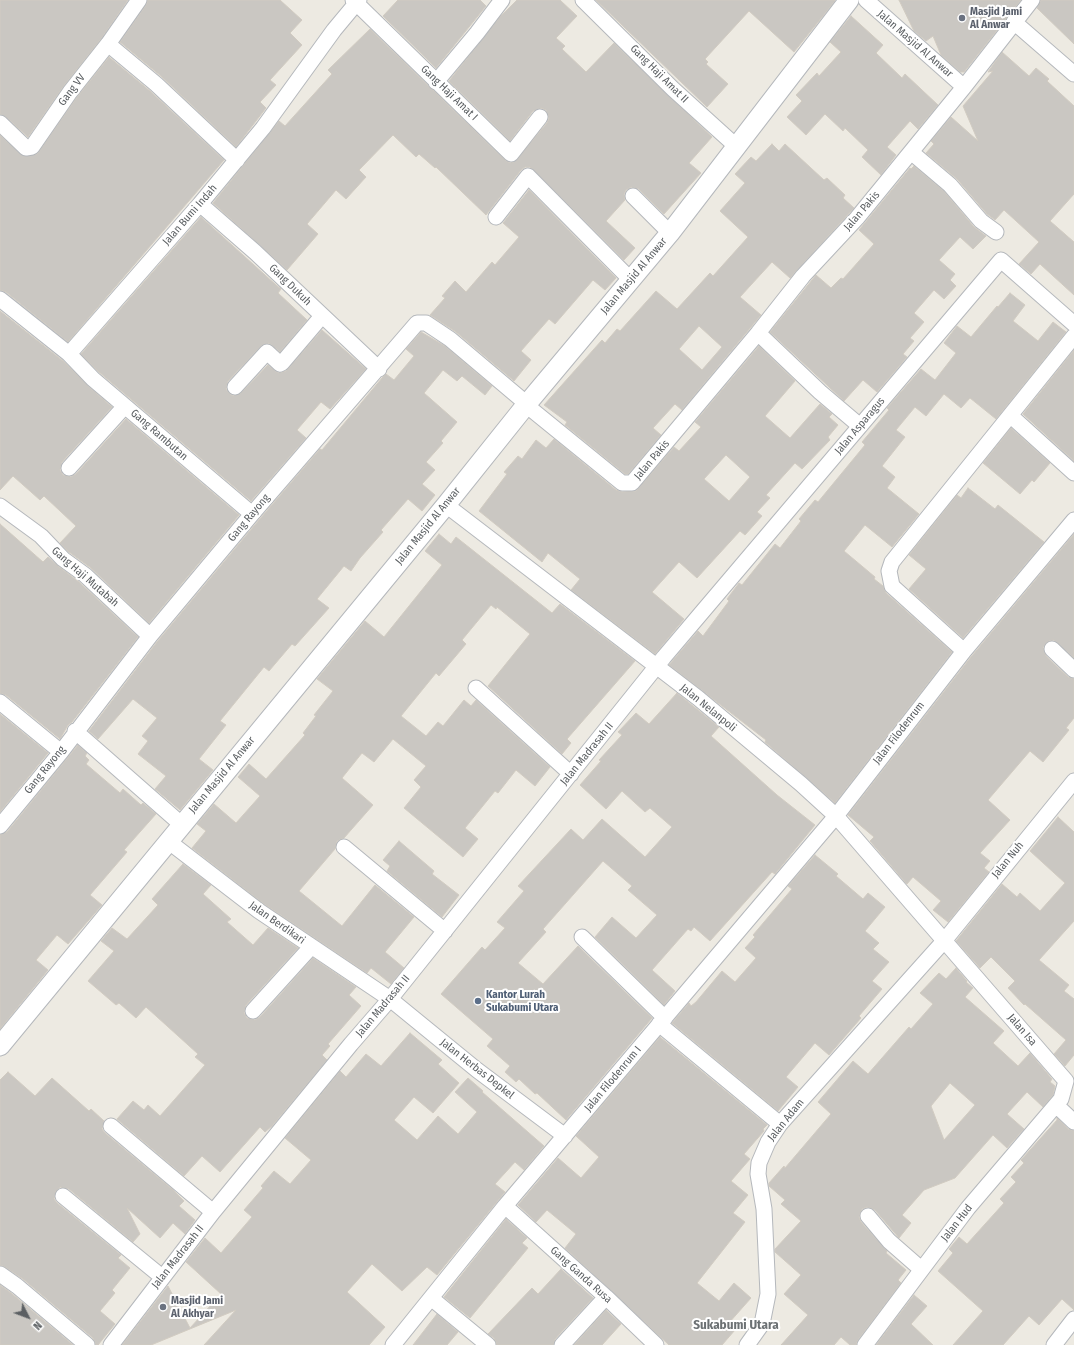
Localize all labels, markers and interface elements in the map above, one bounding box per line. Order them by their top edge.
place label: Masjid Jami Al Anwar [970,5,1022,31]
street label: Jalan Masjid Al Anwar [874,8,956,80]
marker: Masjid Jami Al Anwar [957,13,967,23]
street label: Gang Haji Amat II [627,42,691,106]
street label: Gang Haji Amat I [418,63,480,123]
street label: Gang VV [56,71,88,109]
street label: Jalan Bumi Indah [160,182,220,248]
street label: Jalan Pakis [841,189,883,233]
street label: Jalan Masjid Al Anwar [598,235,670,317]
street label: Gang Dukuh [266,262,314,308]
street label: Jalan Asparagus [832,395,888,457]
street label: Gang Rambutan [128,407,190,463]
street label: Jalan Pakis [631,437,673,483]
street label: Jalan Masjid Al Anwar [393,485,463,567]
street label: Gang Rayong [225,492,273,544]
street label: Gang Haji Mutabah [49,544,121,610]
street label: Jalan Nelanpoli [677,681,739,735]
street label: Jalan Filodenrum [870,699,928,767]
street label: Jalan Madrasah II [558,720,616,788]
street label: Jalan Masjid Al Anwar [186,734,258,816]
street label: Gang Rayong [22,743,68,797]
street label: Jalan Nuh [989,839,1027,881]
street label: Jalan Berdikari [246,899,308,947]
street label: Jalan Madrasah II [353,972,413,1040]
place label: Kantor Lurah Sukabumi Utara [486,988,558,1014]
marker: Kantor Lurah Sukabumi Utara [473,996,483,1006]
street label: Jalan Isa [1005,1011,1039,1049]
street label: Jalan Herbas Depkel [437,1036,517,1102]
street label: Jalan Filodenrum I [582,1044,644,1114]
street label: Jalan Adam [765,1096,807,1144]
street label: Jalan Hud [938,1202,976,1244]
street label: Jalan Madrasah II [149,1223,207,1291]
street label: Gang Ganda Rusa [547,1244,615,1306]
place label: Masjid Jami Al Akhyar [171,1294,223,1320]
north arrow [8,1297,48,1337]
marker: Masjid Jami Al Akhyar [158,1302,168,1312]
district label: Sukabumi Utara [693,1317,779,1333]
text: N [30,1319,44,1332]

